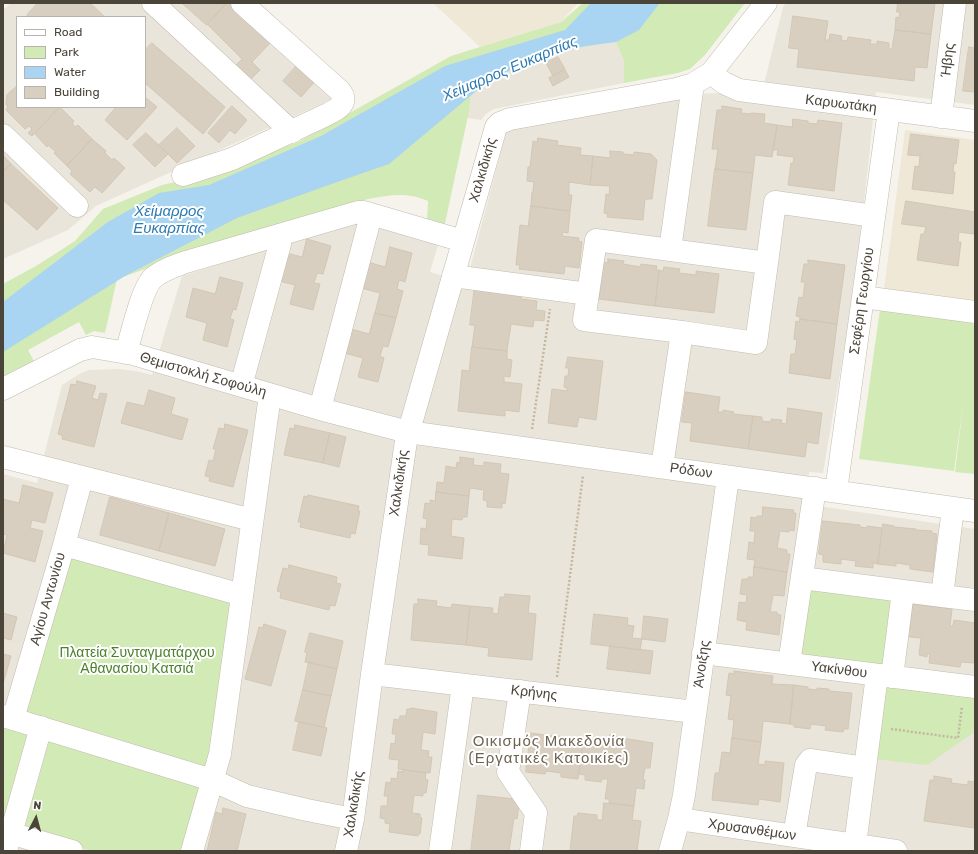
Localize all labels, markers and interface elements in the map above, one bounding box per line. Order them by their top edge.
legend [16,16,146,108]
text: Road [54,25,82,39]
water label: Χείμαρρος Ευκαρπίας [440,32,580,106]
street label: Ήβης [938,42,958,78]
text: Park [54,45,79,59]
text: Water [54,65,86,79]
text: Building [54,85,100,99]
street label: Καρυωτάκη [804,91,878,117]
street label: Χαλκιδικής [466,135,500,205]
water label: Χείμαρρος Ευκαρπίας [133,203,205,238]
street label: Σεφέρη Γεωργίου [846,246,878,356]
street label: Θεμιστοκλή Σοφούλη [138,349,268,401]
street label: Χαλκιδικής [386,449,412,517]
street label: Ρόδων [669,460,713,482]
street label: Αγίου Αντωνίου [27,551,69,647]
street label: Άνοιξης [690,639,714,689]
park label: Πλατεία Συνταγματάρχου Αθανασίου Κατσιά [59,645,215,678]
street label: Υακίνθου [810,658,868,682]
street label: Κρήνης [510,682,558,704]
district label: Οικισμός Μακεδονία (Εργατικές Κατοικίες) [469,733,629,768]
street label: Χαλκιδικής [340,770,368,838]
north arrow [16,798,56,838]
text: N [33,799,42,812]
street label: Χρυσανθέμων [707,816,797,844]

